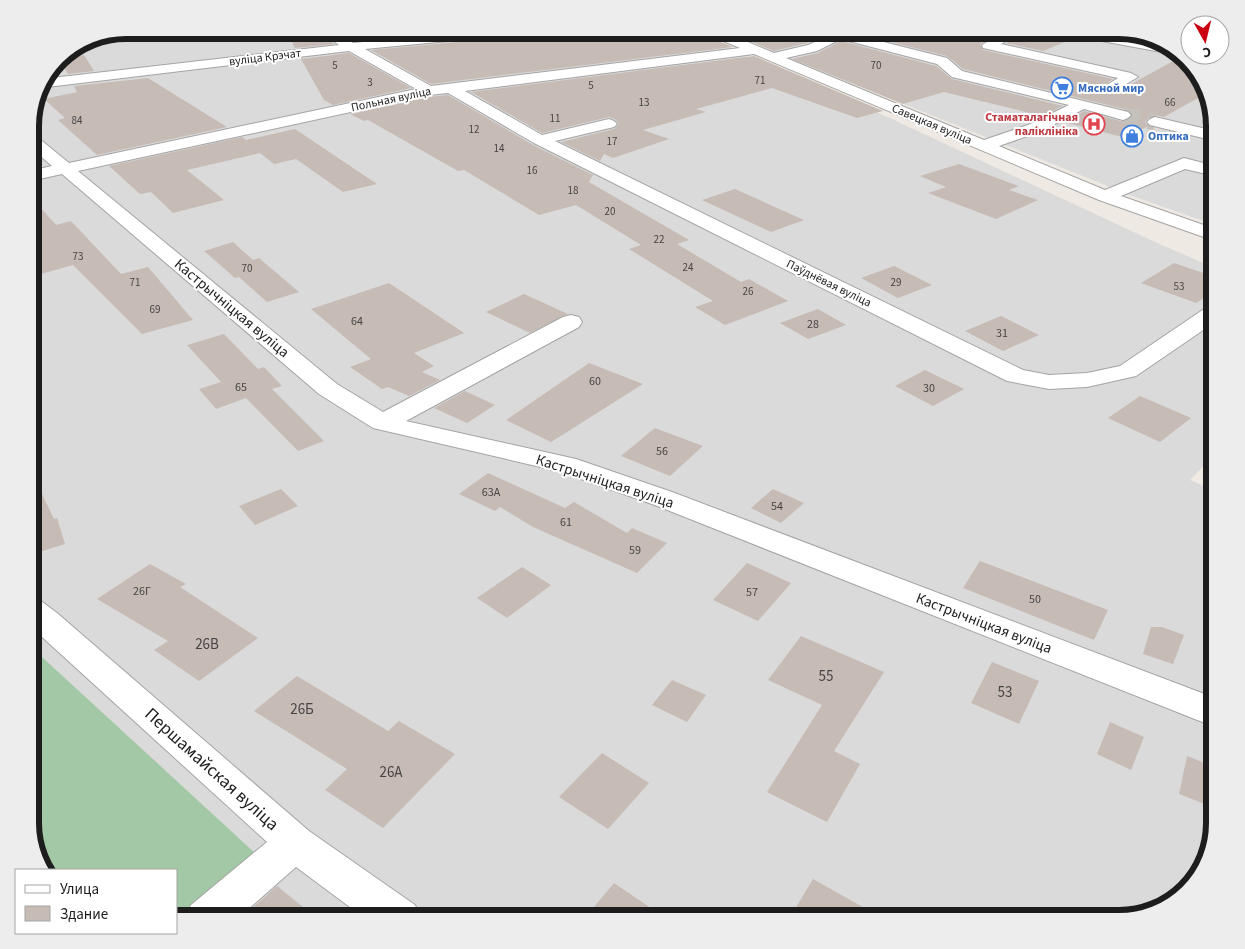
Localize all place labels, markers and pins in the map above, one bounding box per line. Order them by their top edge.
supermarket icon: Мясной мир [1050,76,1074,100]
place label: Мясной мир [1078,80,1144,97]
place label: Стаматалагічная паліклініка [985,109,1078,140]
hospital icon: Стаматалагічная паліклініка [1082,112,1106,136]
shop icon: Оптика [1120,124,1144,148]
place label: Оптика [1148,128,1189,145]

